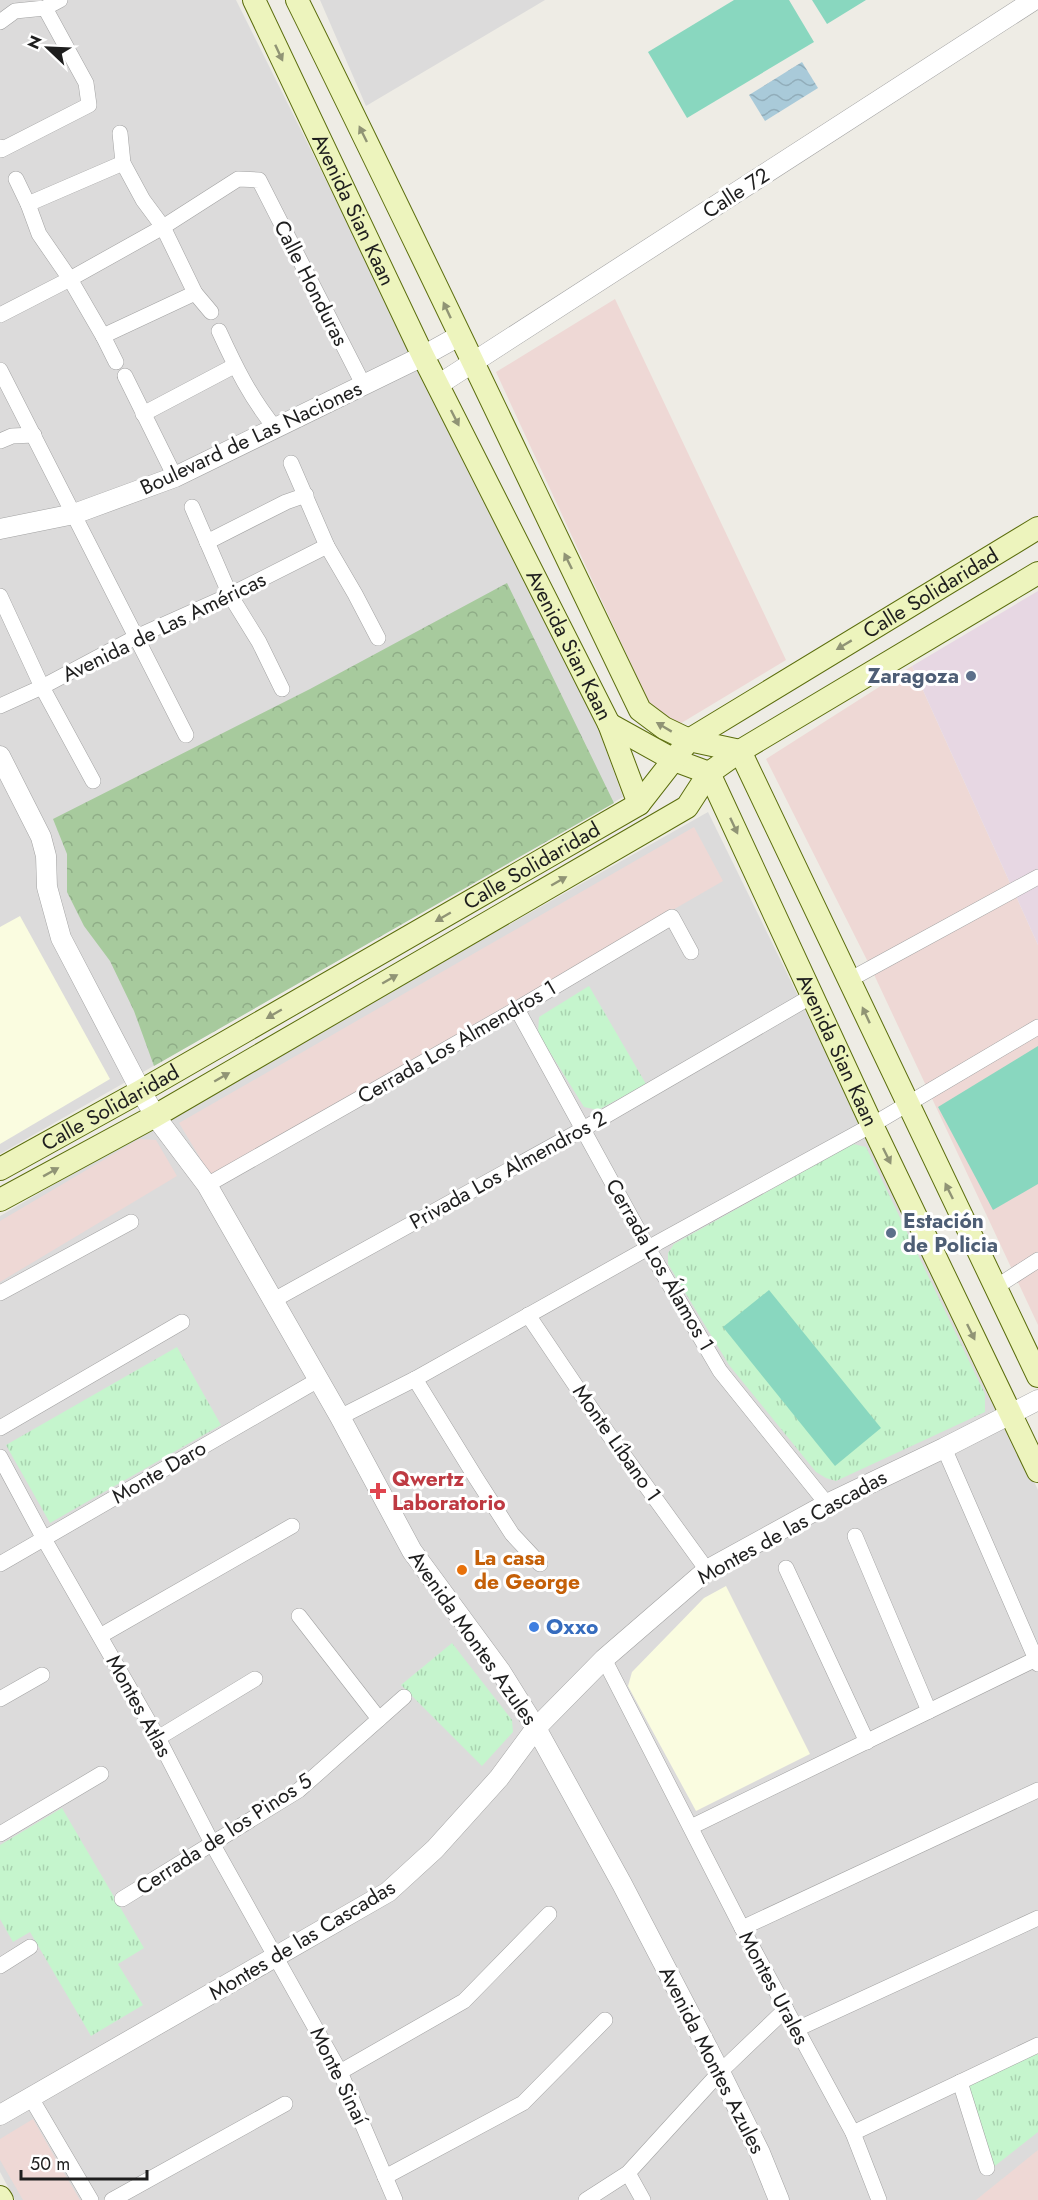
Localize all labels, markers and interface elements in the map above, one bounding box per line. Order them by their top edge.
north arrow [18,18,78,78]
text: N [22,32,48,53]
one-way arrow [275,44,284,61]
one-way arrow [359,125,369,143]
street label: Avenida Sian Kaan [305,129,402,291]
street label: Calle 72 [697,160,775,226]
street label: Calle Honduras [266,215,356,351]
one-way arrow [443,301,452,318]
street label: Boulevard de Las Naciones [135,373,367,503]
one-way arrow [449,409,459,427]
street label: Calle Solidaridad [857,540,1004,646]
one-way arrow [564,553,573,570]
street label: Avenida de Las Américas [57,565,271,689]
street label: Avenida Sian Kaan [519,565,620,726]
one-way arrow [836,640,852,651]
place label: Zaragoza [868,661,959,691]
marker: Zaragoza [964,669,978,683]
one-way arrow [656,722,673,733]
street label: Calle Solidaridad [458,815,606,917]
one-way arrow [729,818,739,836]
one-way arrow [551,876,567,887]
one-way arrow [435,911,451,922]
street label: Avenida Sian Kaan [789,969,886,1131]
street label: Cerrada Los Almendros 1 [352,973,562,1111]
one-way arrow [382,974,399,984]
one-way arrow [861,1006,870,1023]
one-way arrow [265,1009,282,1019]
street label: Calle Solidaridad [36,1057,185,1158]
one-way arrow [214,1072,231,1082]
street label: Privada Los Almendros 2 [404,1103,612,1237]
one-way arrow [882,1147,891,1164]
one-way arrow [43,1167,60,1177]
street label: Cerrada Los Álamos 1 [598,1173,722,1357]
one-way arrow [945,1182,954,1199]
place label: Estación de Policia [903,1206,998,1260]
marker: Estación de Policia [884,1226,898,1240]
one-way arrow [967,1323,976,1340]
street label: Monte Líbano 1 [565,1378,669,1508]
street label: Monte Daro [106,1433,212,1511]
street label: Montes de las Cascadas [692,1462,892,1592]
place label: Qwertz Laboratorio [392,1464,506,1518]
marker: Qwertz Laboratorio [369,1482,387,1500]
place label: La casa de George [474,1543,580,1597]
street label: Avenida Montes Azules [401,1545,545,1731]
marker: La casa de George [455,1563,469,1577]
place label: Oxxo [546,1612,598,1642]
marker: Oxxo [527,1620,541,1634]
street label: Montes Atlas [99,1650,179,1762]
street label: Cerrada de los Pinos 5 [130,1766,318,1902]
street label: Montes de las Cascadas [203,1872,401,2008]
street label: Montes Urales [731,1926,817,2050]
street label: Avenida Montes Azules [652,1961,772,2159]
street label: Monte Sinaí [302,2022,376,2131]
scale bar [21,2143,147,2181]
text: 50 m [30,2151,70,2177]

